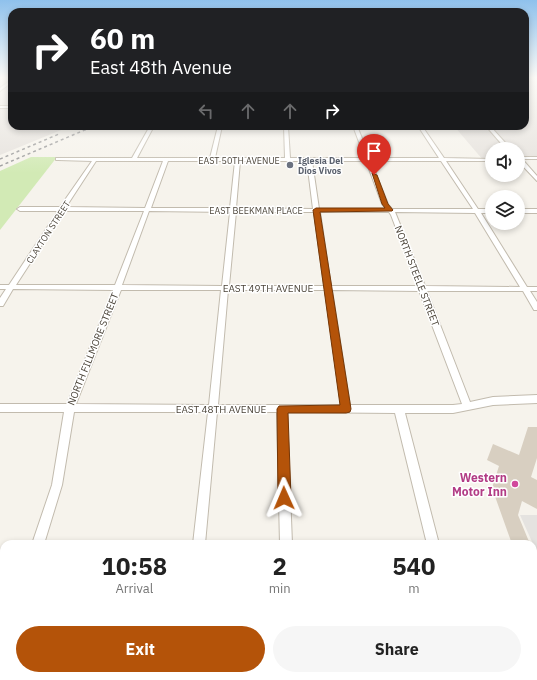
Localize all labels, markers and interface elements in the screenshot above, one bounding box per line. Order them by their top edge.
text: 60 m [90,20,155,57]
icon: right [24,24,76,76]
text: East 48th Avenue [90,56,232,79]
icon: left [195,100,217,122]
icon: ahead [237,100,259,122]
icon: ahead [279,100,301,122]
icon: right [321,100,343,122]
pin [357,134,391,175]
icon: arrive [363,140,385,162]
map controls [485,142,525,230]
button: sound [485,142,525,182]
street label: EAST 50TH AVENUE [198,155,280,166]
place label: Iglesia Del Dios Vivos [298,155,343,176]
marker: Iglesia Del Dios Vivos [285,160,295,170]
button: layers [485,190,525,230]
street label: CLAYTON STREET [24,199,72,265]
street label: EAST BEEKMAN PLACE [209,205,303,216]
street label: NORTH STEELE STREET [392,224,442,328]
street label: EAST 49TH AVENUE [223,282,314,295]
street label: NORTH FILLMORE STREET [64,291,122,407]
street label: EAST 48TH AVENUE [176,403,267,416]
place label: Western Motor Inn [452,470,507,499]
position arrow [263,477,305,519]
marker: Western Motor Inn [510,479,520,489]
text: 10:58 [102,550,167,582]
text: 2 [272,550,287,582]
text: 540 [392,550,435,582]
text: Arrival [115,580,153,597]
text: min [269,580,291,597]
text: m [408,580,419,597]
button: Exit [16,626,265,672]
button: Share [273,626,521,672]

